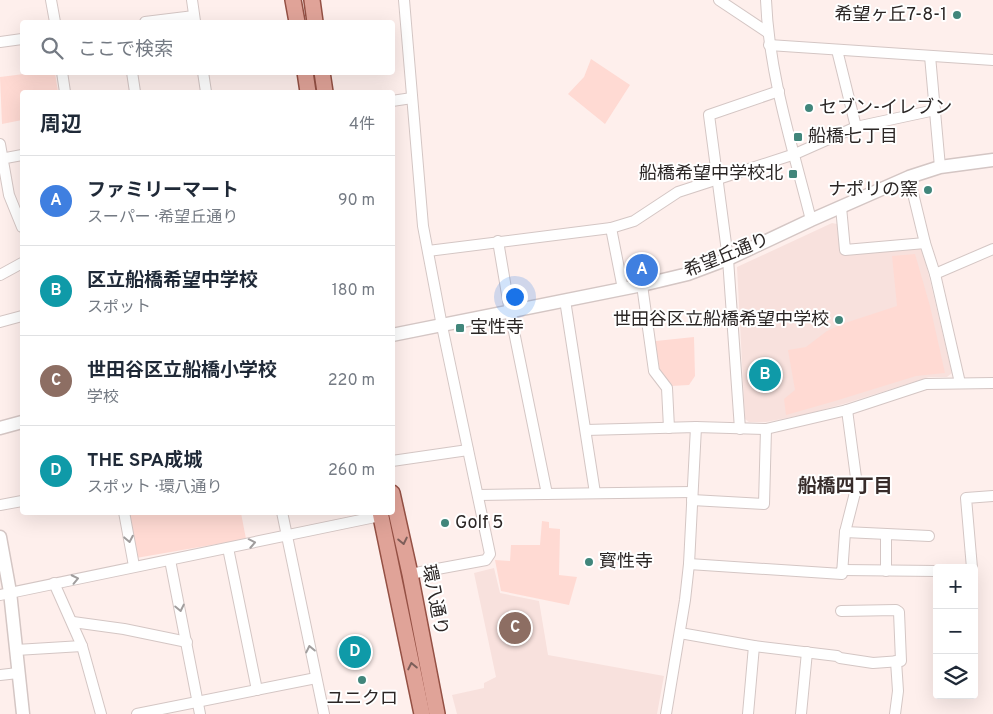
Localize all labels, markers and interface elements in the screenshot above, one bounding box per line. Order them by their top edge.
place label: 希望ヶ丘7-8-1 [835,4,947,27]
marker: 希望ヶ丘7-8-1 [951,9,963,21]
search box [20,20,395,75]
icon: search [38,34,66,62]
text: ここで検索 [78,38,173,62]
place label: セブン-イレブン [819,97,952,120]
marker: セブン-イレブン [803,102,815,114]
text: 周辺 [40,112,82,139]
text: 4件 [349,115,375,135]
place label: 船橋七丁目 [808,126,898,149]
marker: 船橋七丁目 [792,131,804,143]
place label: 船橋希望中学校北 [639,163,783,186]
marker: 船橋希望中学校北 [787,168,799,180]
text: ファミリーマート [87,179,239,203]
place label: ナポリの窯 [828,179,918,202]
marker: ナポリの窯 [922,184,934,196]
text: A [50,191,62,211]
text: 90 m [338,191,375,211]
text: スーパー · 希望丘通り [87,208,238,228]
street label: 希望丘通り [681,228,773,284]
pin: A [626,251,658,289]
text: 区立船橋希望中学校 [87,269,258,293]
text: B [50,281,62,301]
text: 180 m [332,281,375,301]
your location [502,284,528,310]
text: スポット [87,298,151,318]
place label: 世田谷区立船橋希望中学校 [613,309,829,332]
marker: 世田谷区立船橋希望中学校 [833,314,845,326]
place label: 宝性寺 [470,317,524,340]
marker: 宝性寺 [454,322,466,334]
pin: B [749,356,781,394]
text: 世田谷区立船橋小学校 [87,359,277,383]
text: C [51,371,61,391]
text: 220 m [328,371,375,391]
text: 学校 [87,388,119,408]
text: THE SPA成城 [87,449,202,473]
text: D [50,461,62,481]
text: 260 m [328,461,375,481]
district label: 船橋四丁目 [797,475,893,499]
text: スポット · 環八通り [87,478,223,498]
place label: Golf 5 [455,512,504,535]
marker: Golf 5 [439,517,451,529]
one-way arrow [123,535,133,544]
one-way arrow [397,536,408,545]
one-way arrow [248,538,257,548]
place label: 寳性寺 [599,551,653,574]
marker: 寳性寺 [583,556,595,568]
street label: 環八通り [416,562,452,638]
map controls [933,564,978,699]
button: + [933,564,978,609]
one-way arrow [71,574,80,585]
one-way arrow [174,603,185,612]
pin: C [499,609,531,647]
button: − [933,609,978,654]
pin: D [339,633,371,671]
one-way arrow [306,645,316,654]
button: layers [933,654,978,699]
one-way arrow [407,662,418,671]
marker: ユニクロ [356,674,368,686]
place label: ユニクロ [326,688,398,711]

